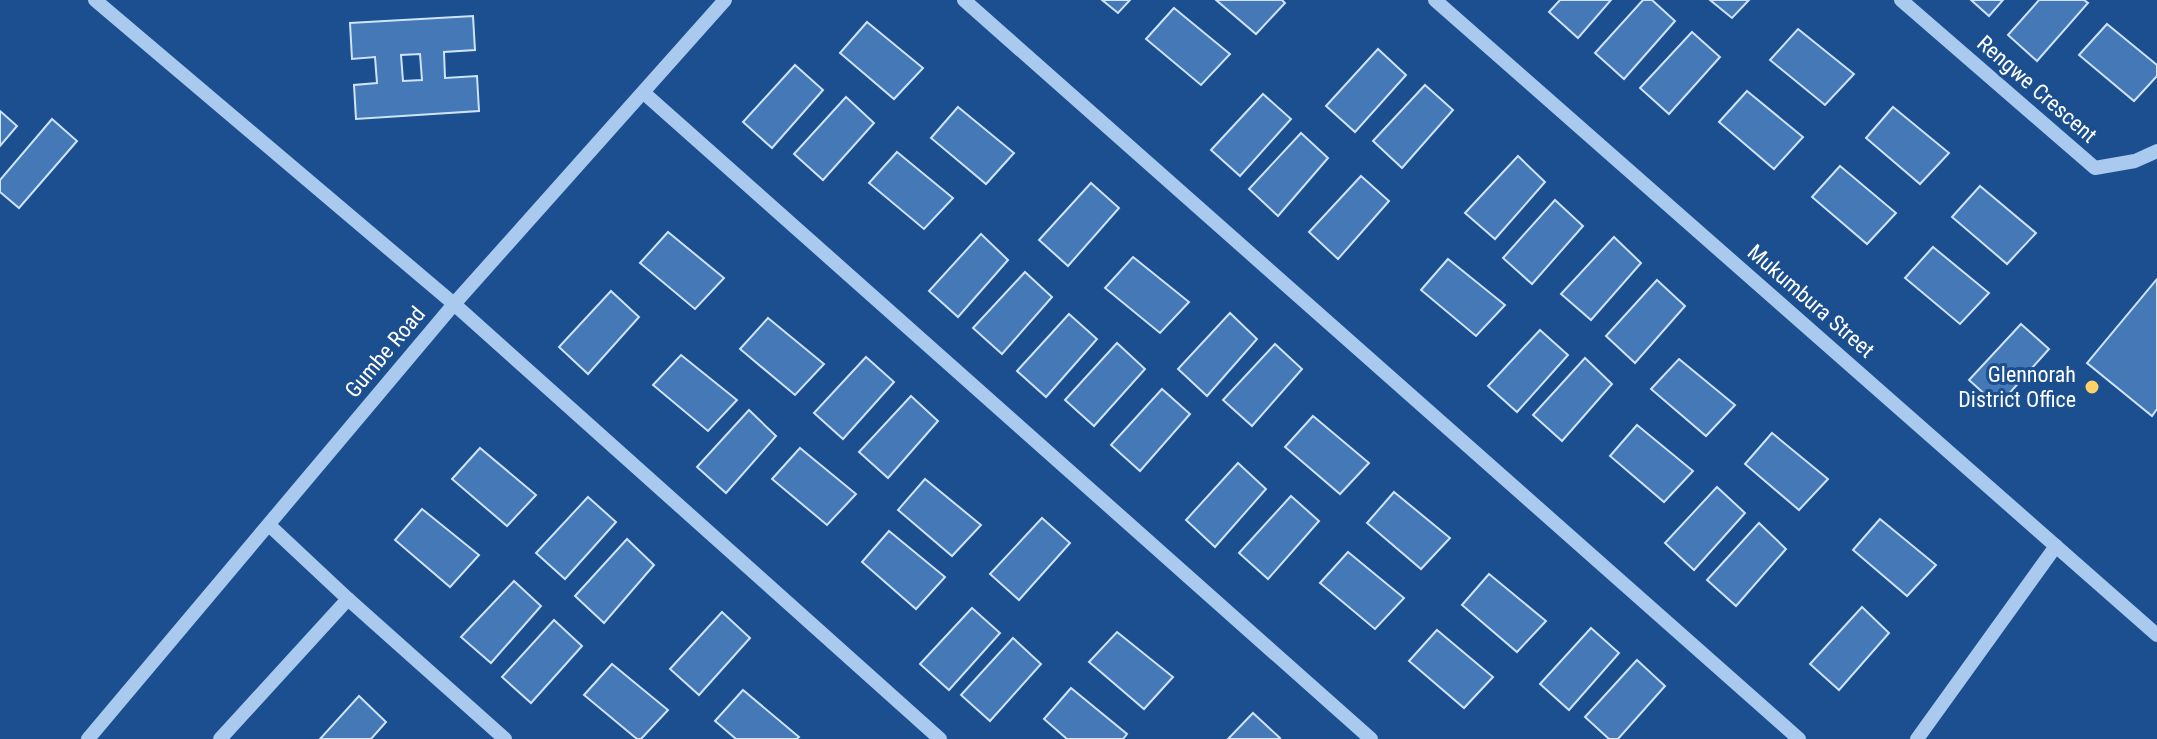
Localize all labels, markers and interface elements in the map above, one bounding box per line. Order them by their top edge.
street label: Rengwe Crescent [1972,30,2102,148]
street label: Mukumbura Street [1743,239,1879,363]
street label: Gumbe Road [340,302,430,402]
place label: Glennorah District Office [1958,362,2076,412]
marker: Glennorah District Office [2083,378,2101,396]

